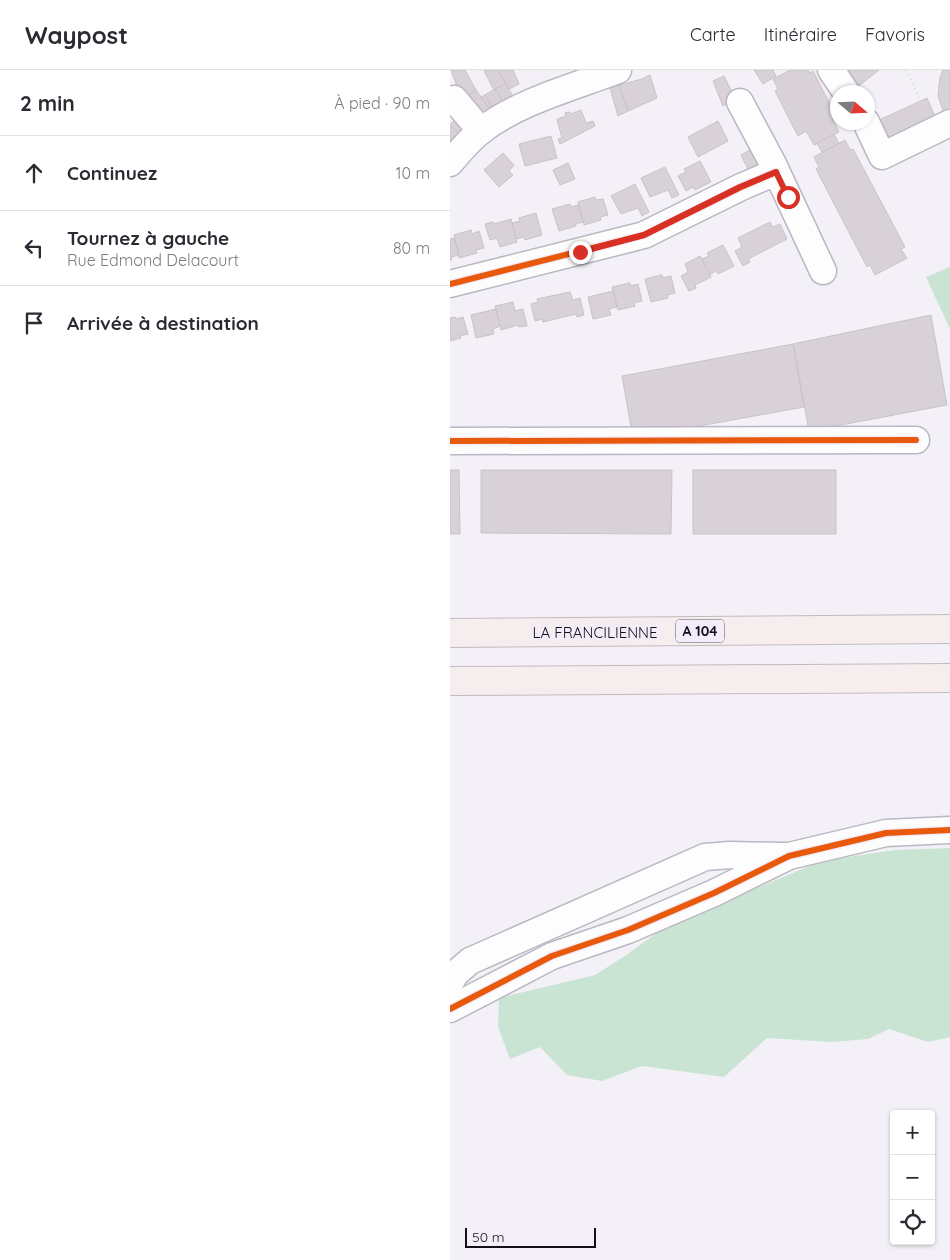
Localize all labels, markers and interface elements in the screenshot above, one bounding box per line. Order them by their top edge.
text: Waypost [25,20,128,50]
text: Carte [690,23,736,46]
text: Itinéraire [764,23,837,46]
text: Favoris [865,23,925,46]
north arrow [830,85,875,130]
text: 2 min [20,90,75,116]
text: À pied · 90 m [334,93,430,113]
icon: ahead [20,159,48,187]
text: Continuez [67,161,157,185]
text: 10 m [396,163,430,183]
route start [777,186,800,209]
text: Tournez à gauche [67,226,229,250]
icon: left [20,234,48,262]
text: 80 m [393,238,430,258]
route end [569,241,592,264]
text: Rue Edmond Delacourt [67,250,239,270]
icon: arrive [20,309,48,337]
text: Arrivée à destination [67,311,259,335]
road number: A 104 [676,620,724,642]
street label: LA FRANCILIENNE [532,623,658,642]
map controls [890,1110,935,1245]
button: + [890,1110,935,1155]
button: − [890,1155,935,1200]
button: locate [890,1200,935,1245]
scale bar [465,1225,596,1248]
text: 50 m [472,1228,505,1246]

